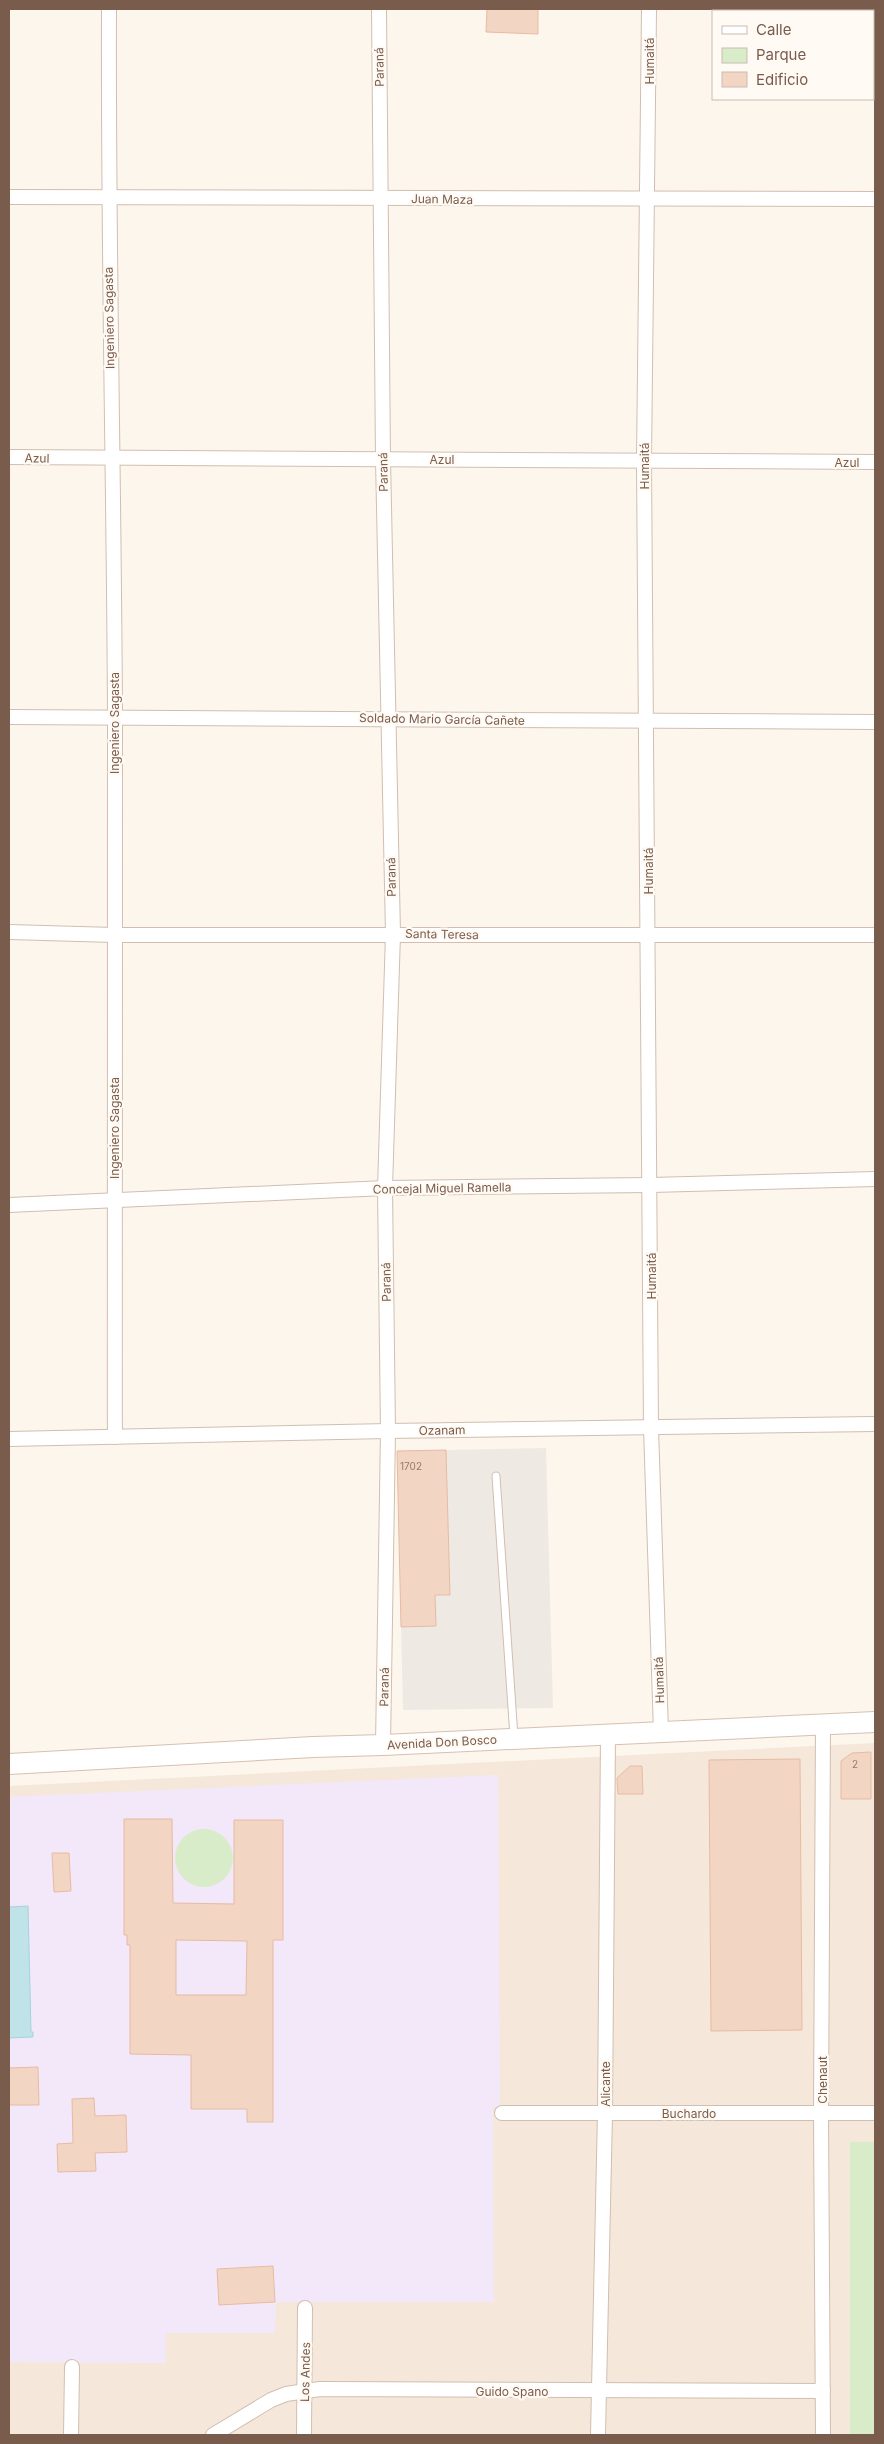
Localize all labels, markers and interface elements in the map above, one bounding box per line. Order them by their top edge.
legend [712,10,874,100]
text: Calle [756,20,791,39]
street label: Humaitá [642,38,657,84]
text: Parque [756,45,806,64]
street label: Paraná [371,47,387,87]
text: Edificio [756,70,808,89]
street label: Juan Maza [411,191,473,207]
street label: Ingeniero Sagasta [101,267,117,369]
street label: Humaitá [637,443,652,489]
street label: Azul [24,450,50,466]
street label: Paraná [375,452,391,492]
street label: Azul [430,452,454,467]
street label: Azul [835,455,859,470]
street label: Ingeniero Sagasta [107,672,122,774]
street label: Soldado Mario García Cañete [359,710,525,728]
street label: Humaitá [641,848,656,894]
street label: Paraná [383,857,399,897]
street label: Santa Teresa [405,926,479,942]
street label: Ingeniero Sagasta [107,1077,122,1179]
street label: Concejal Miguel Ramella [372,1179,512,1197]
street label: Humaitá [644,1253,659,1299]
street label: Paraná [378,1262,394,1302]
street label: Ozanam [418,1422,466,1438]
house number: 1702 [400,1460,422,1472]
street label: Humaitá [651,1656,667,1704]
street label: Paraná [376,1667,392,1707]
street label: Avenida Don Bosco [387,1732,497,1752]
house number: 2 [852,1758,858,1770]
street label: Chenaut [815,2056,830,2104]
street label: Alicante [598,2061,613,2107]
street label: Buchardo [662,2106,716,2121]
street label: Los Andes [297,2342,313,2402]
street label: Guido Spano [475,2384,549,2399]

